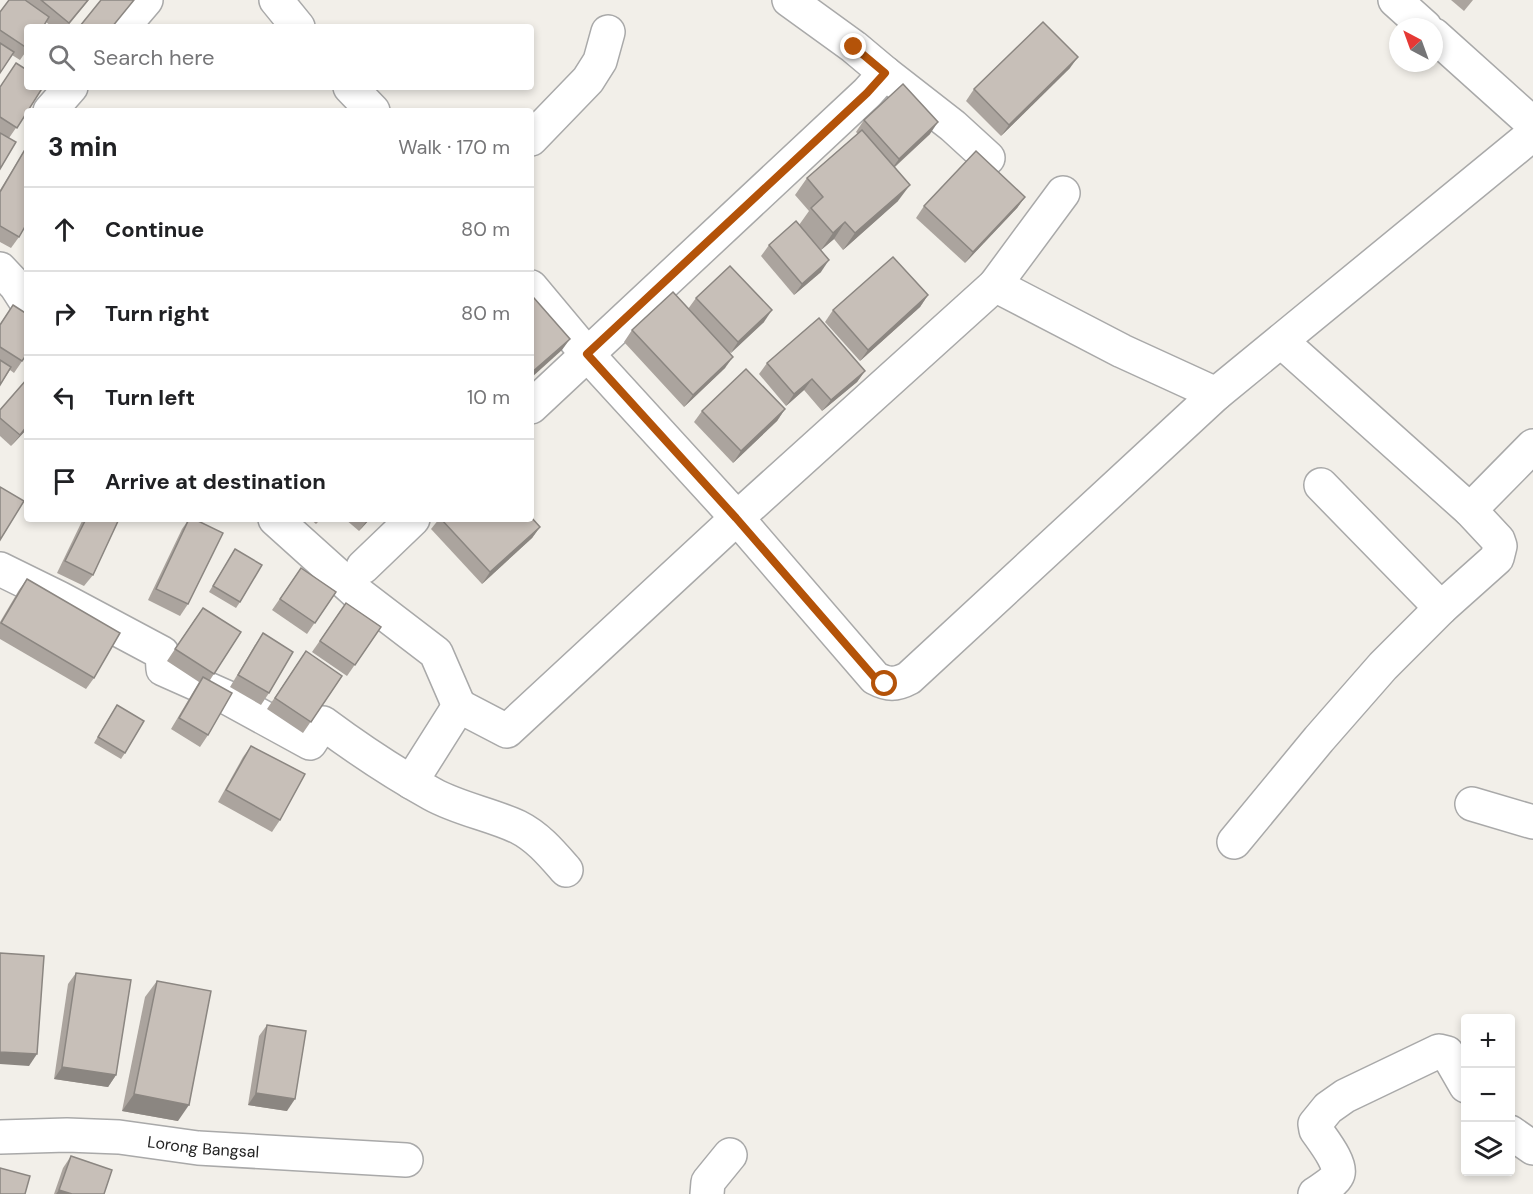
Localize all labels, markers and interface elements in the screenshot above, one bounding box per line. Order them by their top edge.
north arrow [1389,18,1443,72]
search box [24,24,534,90]
route end [840,33,866,59]
icon: search [45,41,78,74]
text: Search here [93,43,214,72]
text: 3 min [48,130,117,164]
text: Walk · 170 m [398,134,510,160]
icon: ahead [48,213,81,246]
text: Continue [105,215,204,244]
text: 80 m [461,216,510,242]
icon: right [48,297,81,330]
text: Turn right [105,299,210,328]
text: 80 m [461,300,510,326]
icon: left [48,381,81,414]
text: Turn left [105,383,195,412]
text: 10 m [467,384,510,410]
icon: arrive [48,465,81,498]
text: Arrive at destination [105,467,326,496]
route start [871,670,897,696]
map controls [1461,1014,1515,1176]
button: + [1461,1014,1515,1068]
button: − [1461,1068,1515,1122]
button: layers [1461,1122,1515,1176]
street label: Lorong Bangsal [146,1131,260,1162]

